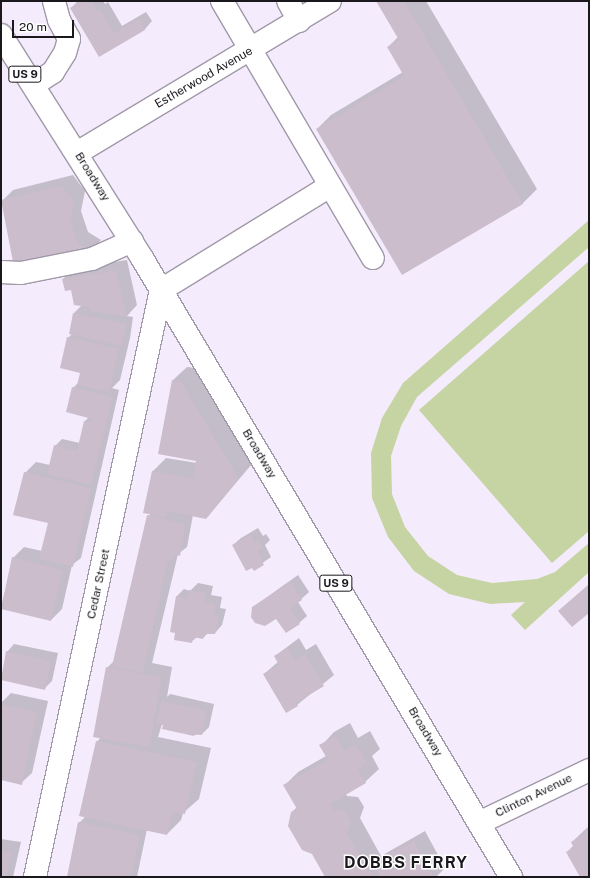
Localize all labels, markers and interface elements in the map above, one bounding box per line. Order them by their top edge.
scale bar [14,12,76,38]
text: 20 m [19,20,47,34]
street label: Estherwood Avenue [153,44,255,112]
road number: US 9 [8,65,42,83]
street label: Broadway [71,150,113,204]
street label: Broadway [239,427,279,481]
street label: Cedar Street [85,548,113,620]
road number: US 9 [319,574,353,592]
street label: Broadway [405,705,445,759]
street label: Clinton Avenue [493,771,575,821]
district label: DOBBS FERRY [344,853,468,873]

